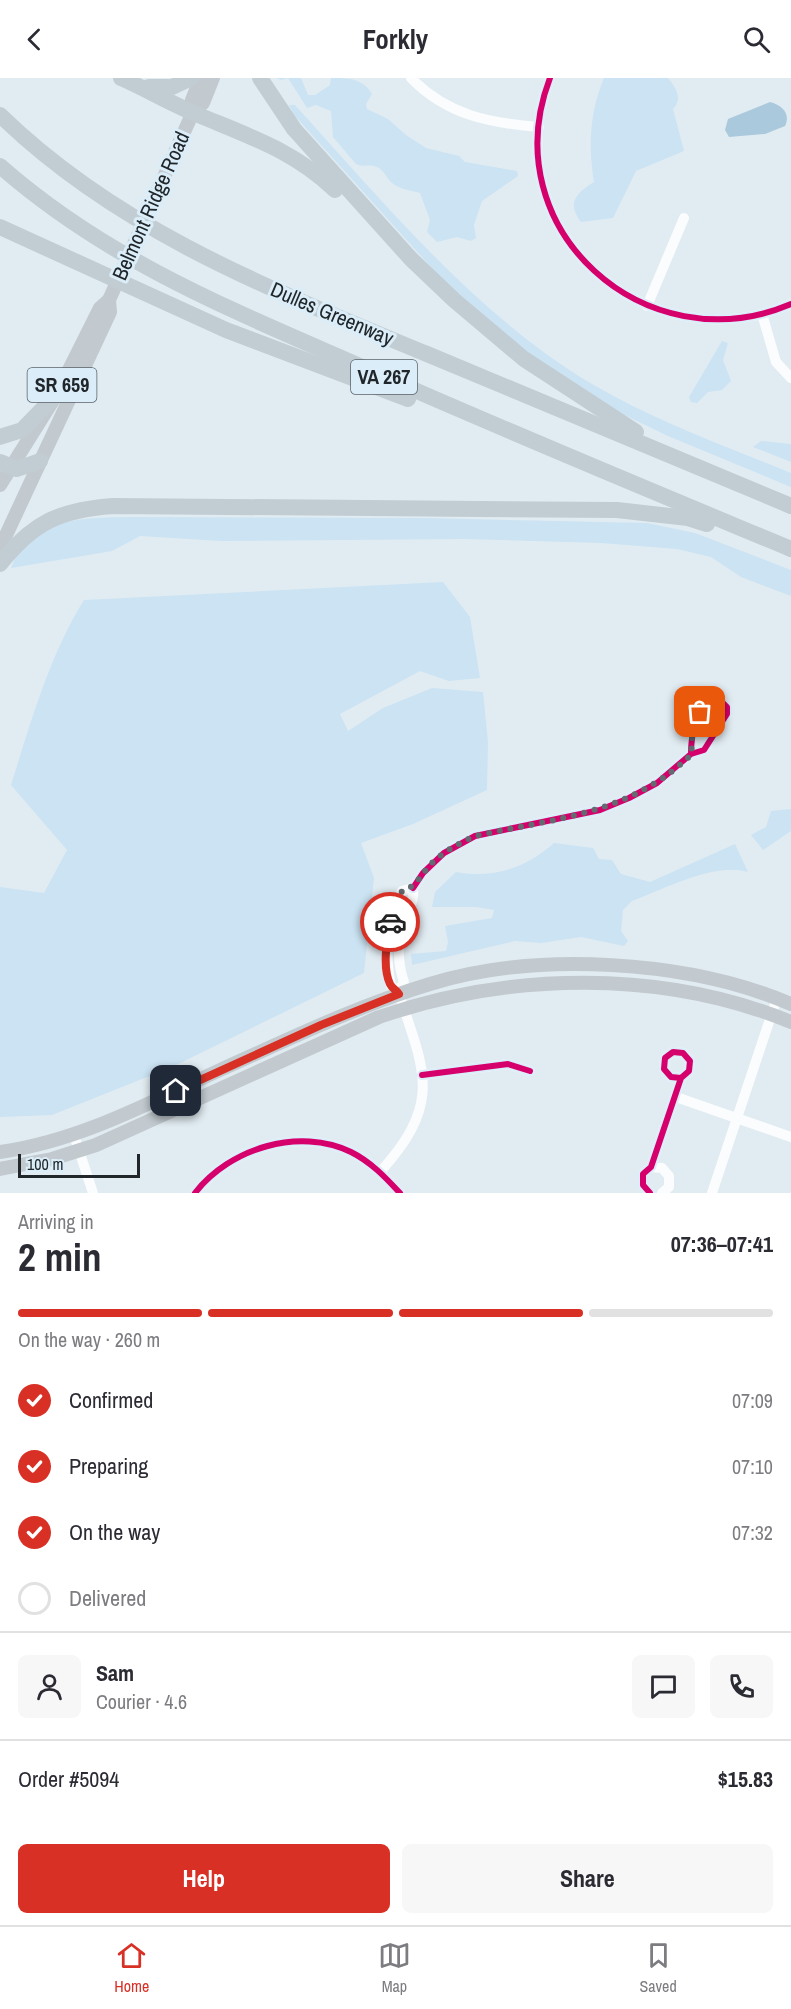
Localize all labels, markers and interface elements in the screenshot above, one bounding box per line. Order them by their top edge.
text: Forkly [363,21,428,57]
icon: back [18,23,51,56]
icon: search [740,23,773,56]
street label: Belmont Ridge Road [105,127,196,285]
street label: Dulles Greenway [266,275,399,353]
road number: VA 267 [351,360,417,394]
road number: SR 659 [28,368,97,402]
pin [674,686,725,737]
icon: bag [683,695,716,728]
courier [360,892,420,952]
icon: car [374,906,407,939]
pin [150,1065,201,1116]
icon: home [159,1074,192,1107]
scale bar [18,1151,140,1178]
text: 100 m [27,1153,63,1175]
text: Arriving in [18,1208,94,1235]
text: 07:36–07:41 [671,1229,773,1259]
text: 2 min [18,1231,102,1283]
text: On the way · 260 m [18,1326,160,1353]
icon: check [18,1384,51,1417]
text: Confirmed [69,1385,153,1415]
text: 07:09 [732,1387,773,1414]
icon: check [18,1450,51,1483]
text: Preparing [69,1451,148,1481]
text: 07:10 [732,1453,773,1480]
icon: check [18,1516,51,1549]
text: On the way [69,1517,160,1547]
text: 07:32 [732,1519,773,1546]
text: Delivered [69,1583,146,1613]
button: person [18,1655,81,1718]
button: chat [632,1655,695,1718]
button: phone [710,1655,773,1718]
text: Sam [96,1658,134,1688]
text: Courier · 4.6 [96,1688,187,1715]
text: Order #5094 [18,1764,119,1794]
text: $15.83 [718,1764,773,1794]
button: Help [18,1844,390,1913]
button: Share [402,1844,773,1913]
tab: Home [114,1939,149,1997]
tab: Map [378,1939,411,1997]
tab: Saved [639,1939,677,1997]

